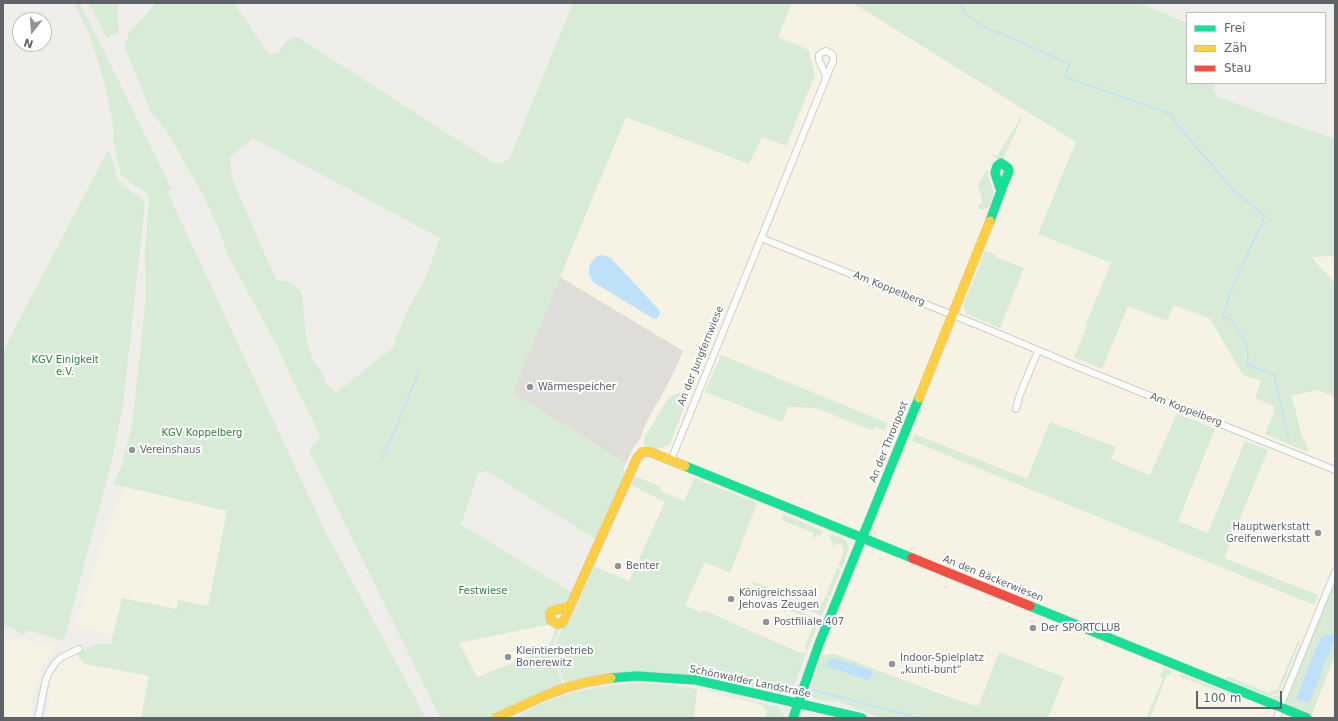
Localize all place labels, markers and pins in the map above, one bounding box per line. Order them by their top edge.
place label: Wärmespeicher [538,381,616,393]
marker: Wärmespeicher [525,382,535,392]
place label: Vereinshaus [140,444,201,456]
marker: Vereinshaus [127,445,137,455]
place label: Hauptwerkstatt Greifenwerkstatt [1226,521,1310,544]
marker: Hauptwerkstatt Greifenwerkstatt [1313,528,1323,538]
place label: Benter [626,560,660,572]
marker: Benter [613,561,623,571]
place label: Königreichssaal Jehovas Zeugen [739,587,819,610]
marker: Königreichssaal Jehovas Zeugen [726,594,736,604]
place label: Postfiliale 407 [774,616,844,628]
marker: Postfiliale 407 [761,617,771,627]
place label: Der SPORTCLUB [1041,622,1120,634]
marker: Der SPORTCLUB [1028,623,1038,633]
place label: Kleintierbetrieb Bonerewitz [516,645,593,668]
marker: Kleintierbetrieb Bonerewitz [503,652,513,662]
place label: Indoor-Spielplatz „kunti-bunt“ [900,652,984,676]
marker: Indoor-Spielplatz „kunti-bunt“ [887,659,897,669]

